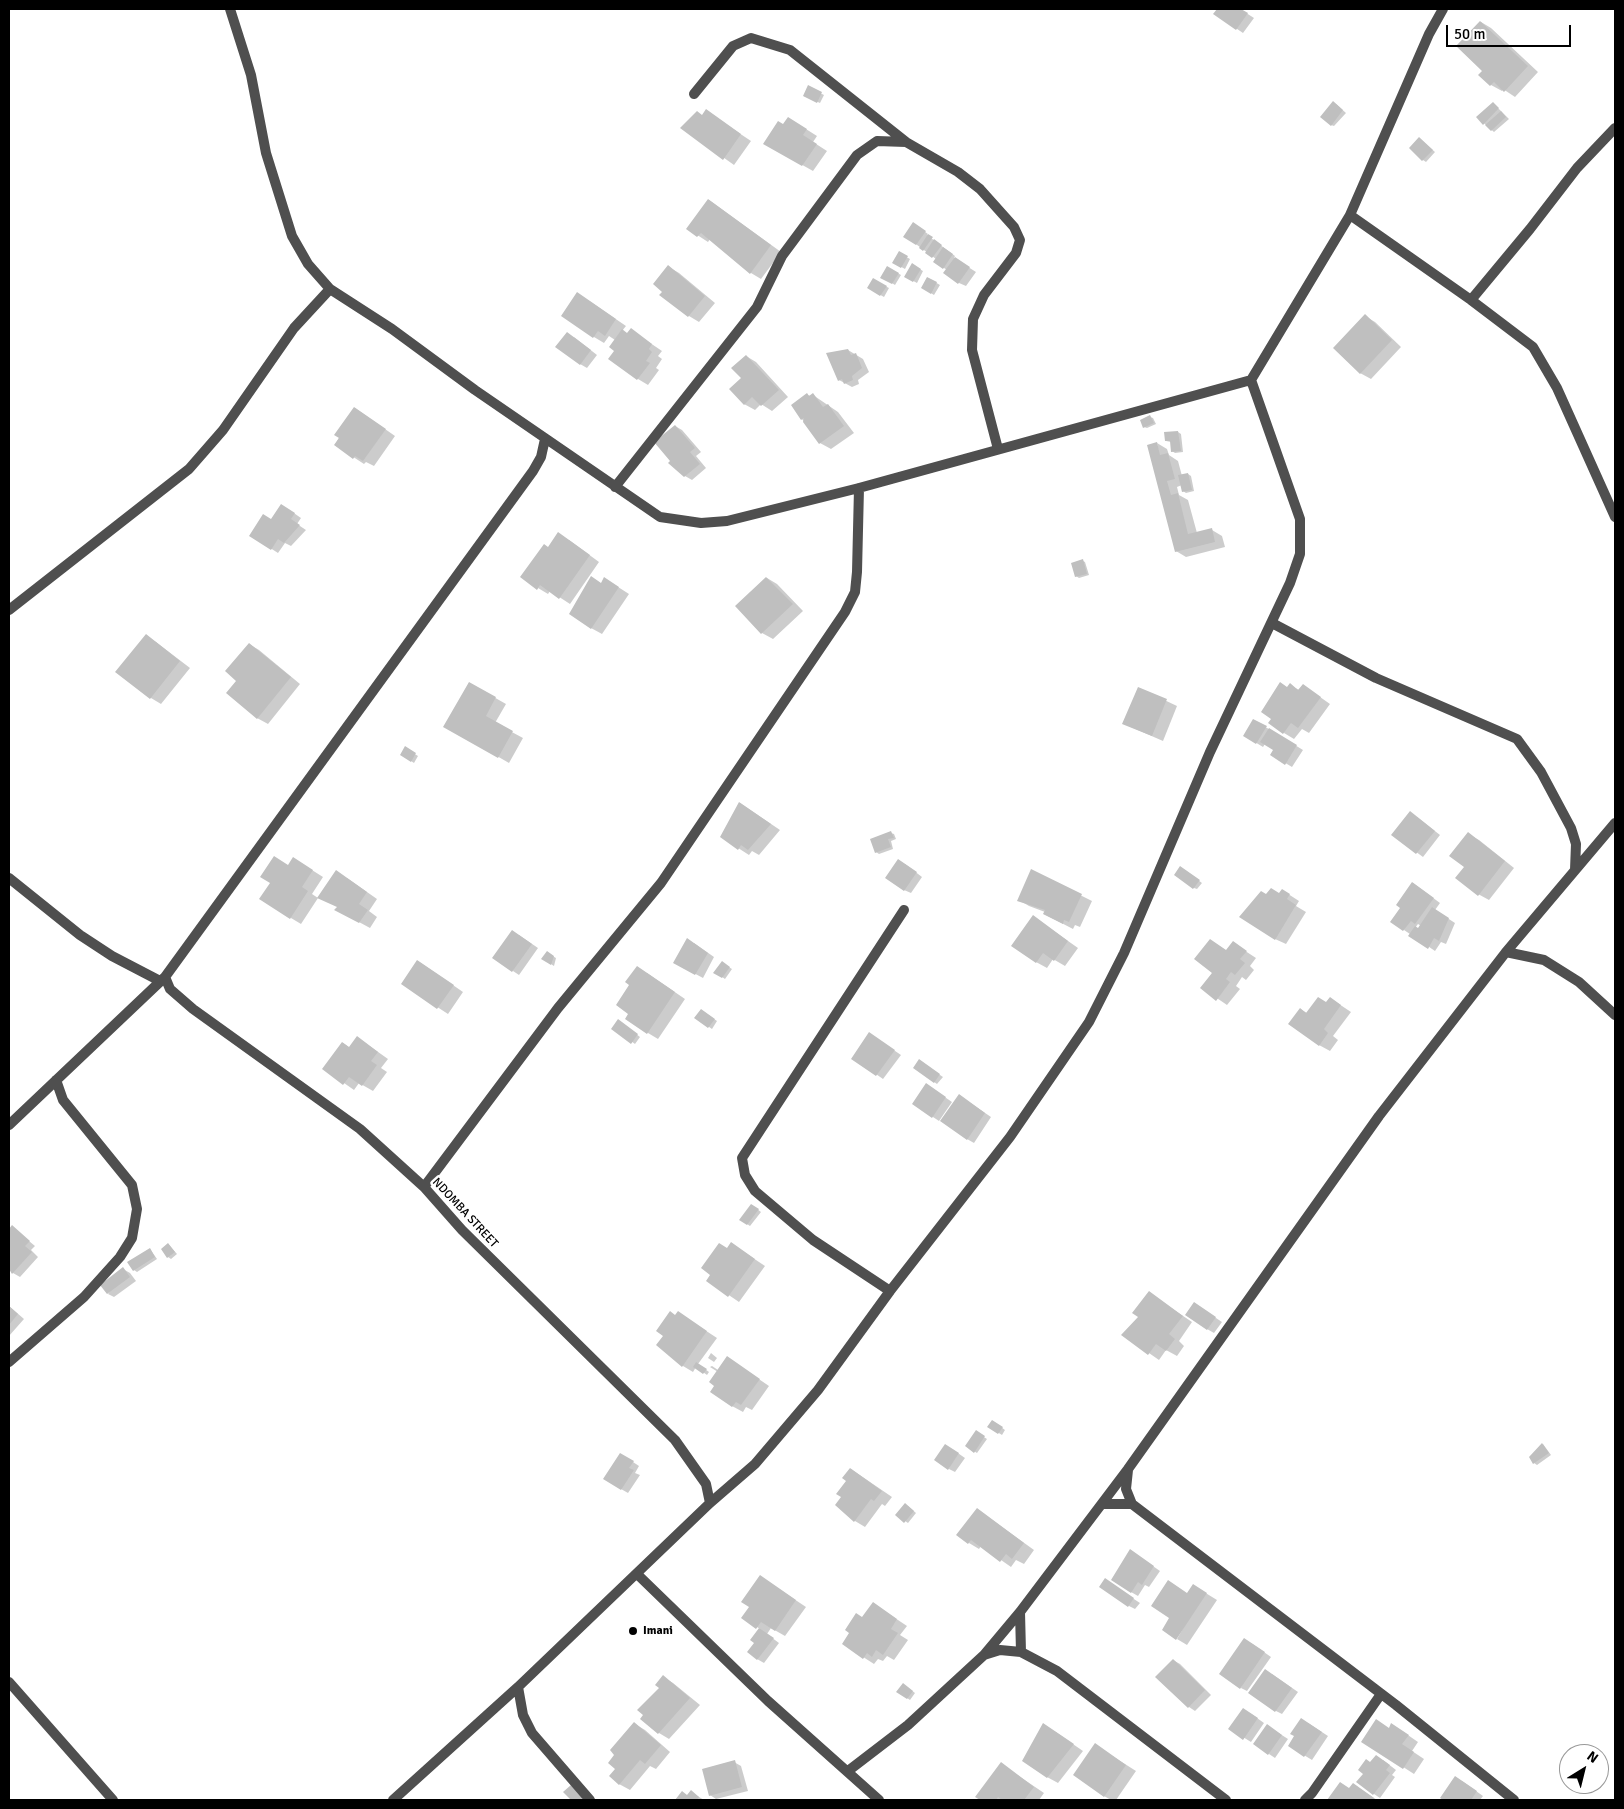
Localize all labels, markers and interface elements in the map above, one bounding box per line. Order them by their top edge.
scale bar [1449,15,1574,47]
text: 50 m [1454,25,1485,43]
street label: NDOMBA STREET [429,1175,501,1251]
place label: Imani [643,1624,673,1638]
marker: Imani [627,1625,639,1637]
north arrow [1559,1744,1609,1794]
text: N [1584,1748,1601,1767]

